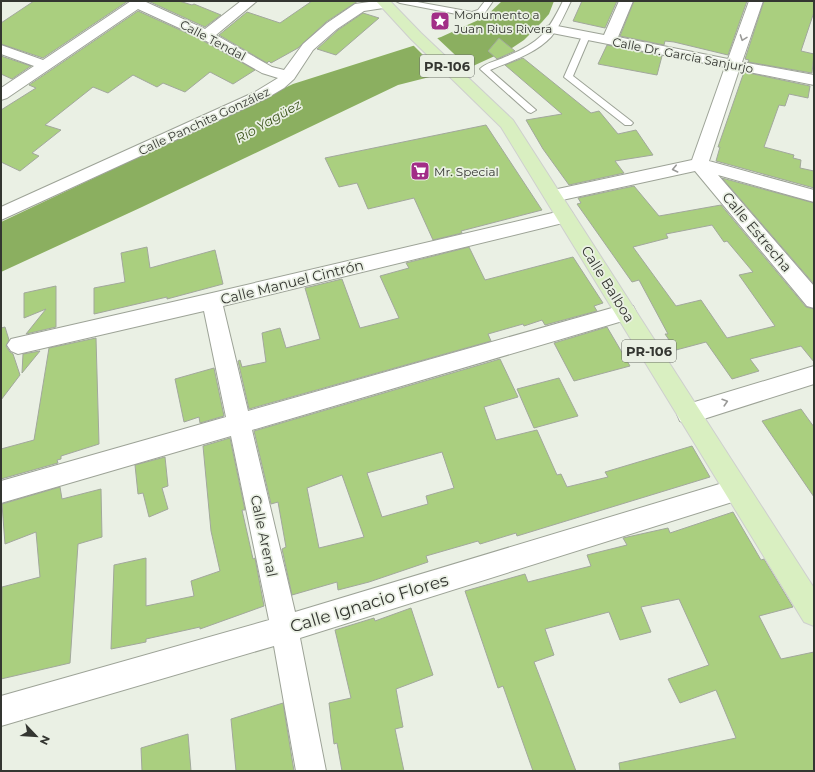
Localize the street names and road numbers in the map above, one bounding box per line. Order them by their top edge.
street label: Calle Tendal [178,16,248,64]
street label: Calle Dr. García Sanjurjo [611,34,755,76]
road number: PR-106 [420,55,474,77]
street label: Calle Panchita González [136,84,272,158]
street label: Calle Estrecha [718,188,796,276]
street label: Calle Balboa [577,242,639,326]
street label: Calle Manuel Cintrón [219,256,365,308]
road number: PR-106 [622,340,676,362]
street label: Calle Arenal [247,493,281,579]
street label: Calle Ignacio Flores [287,569,451,637]

